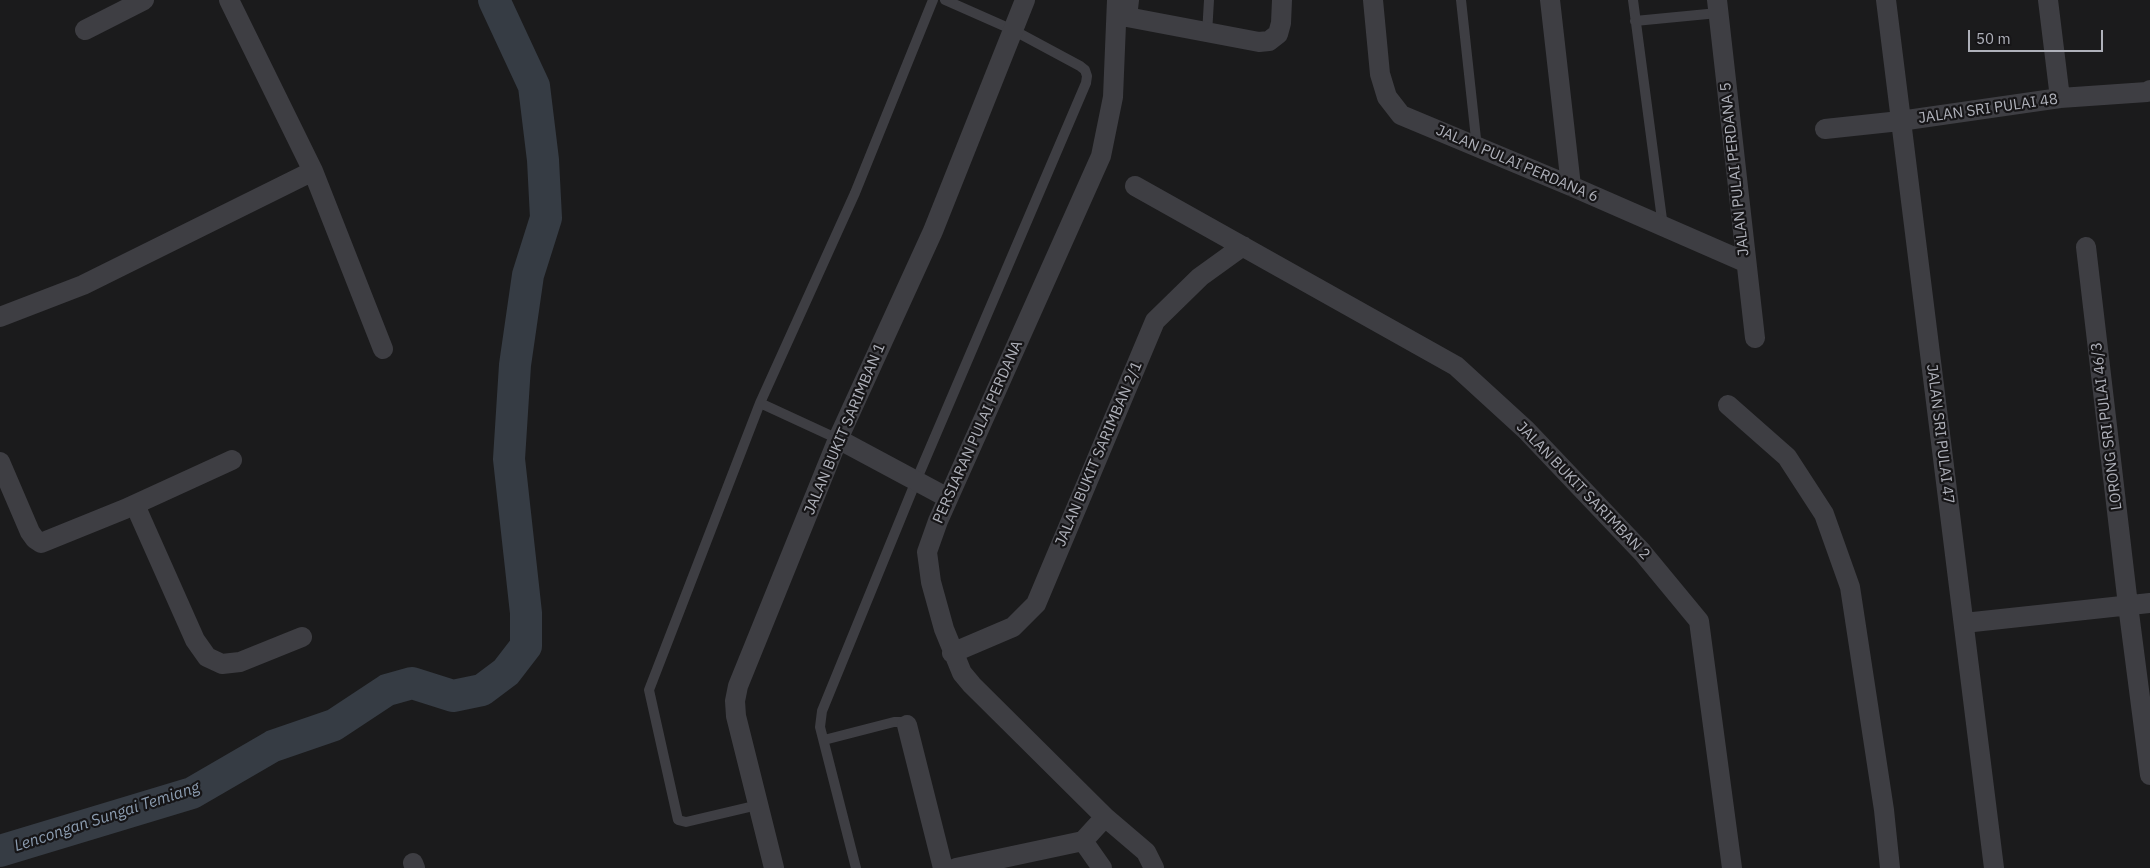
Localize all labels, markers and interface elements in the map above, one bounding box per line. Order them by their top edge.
scale bar [1970,20,2105,52]
text: 50 m [1976,29,2011,48]
street label: JALAN PULAI PERDANA 5 [1717,81,1753,257]
street label: JALAN SRI PULAI 48 [1917,90,2059,128]
street label: JALAN PULAI PERDANA 6 [1433,122,1601,206]
street label: PERSIARAN PULAI PERDANA [929,338,1027,526]
street label: JALAN BUKIT SARIMBAN 1 [801,340,889,518]
street label: LORONG SRI PULAI 46/3 [2088,341,2126,511]
street label: JALAN BUKIT SARIMBAN 2/1 [1052,359,1146,549]
street label: JALAN SRI PULAI 47 [1922,363,1958,505]
street label: JALAN BUKIT SARIMBAN 2 [1512,418,1654,564]
water label: Lencongan Sungai Temiang [12,778,202,856]

